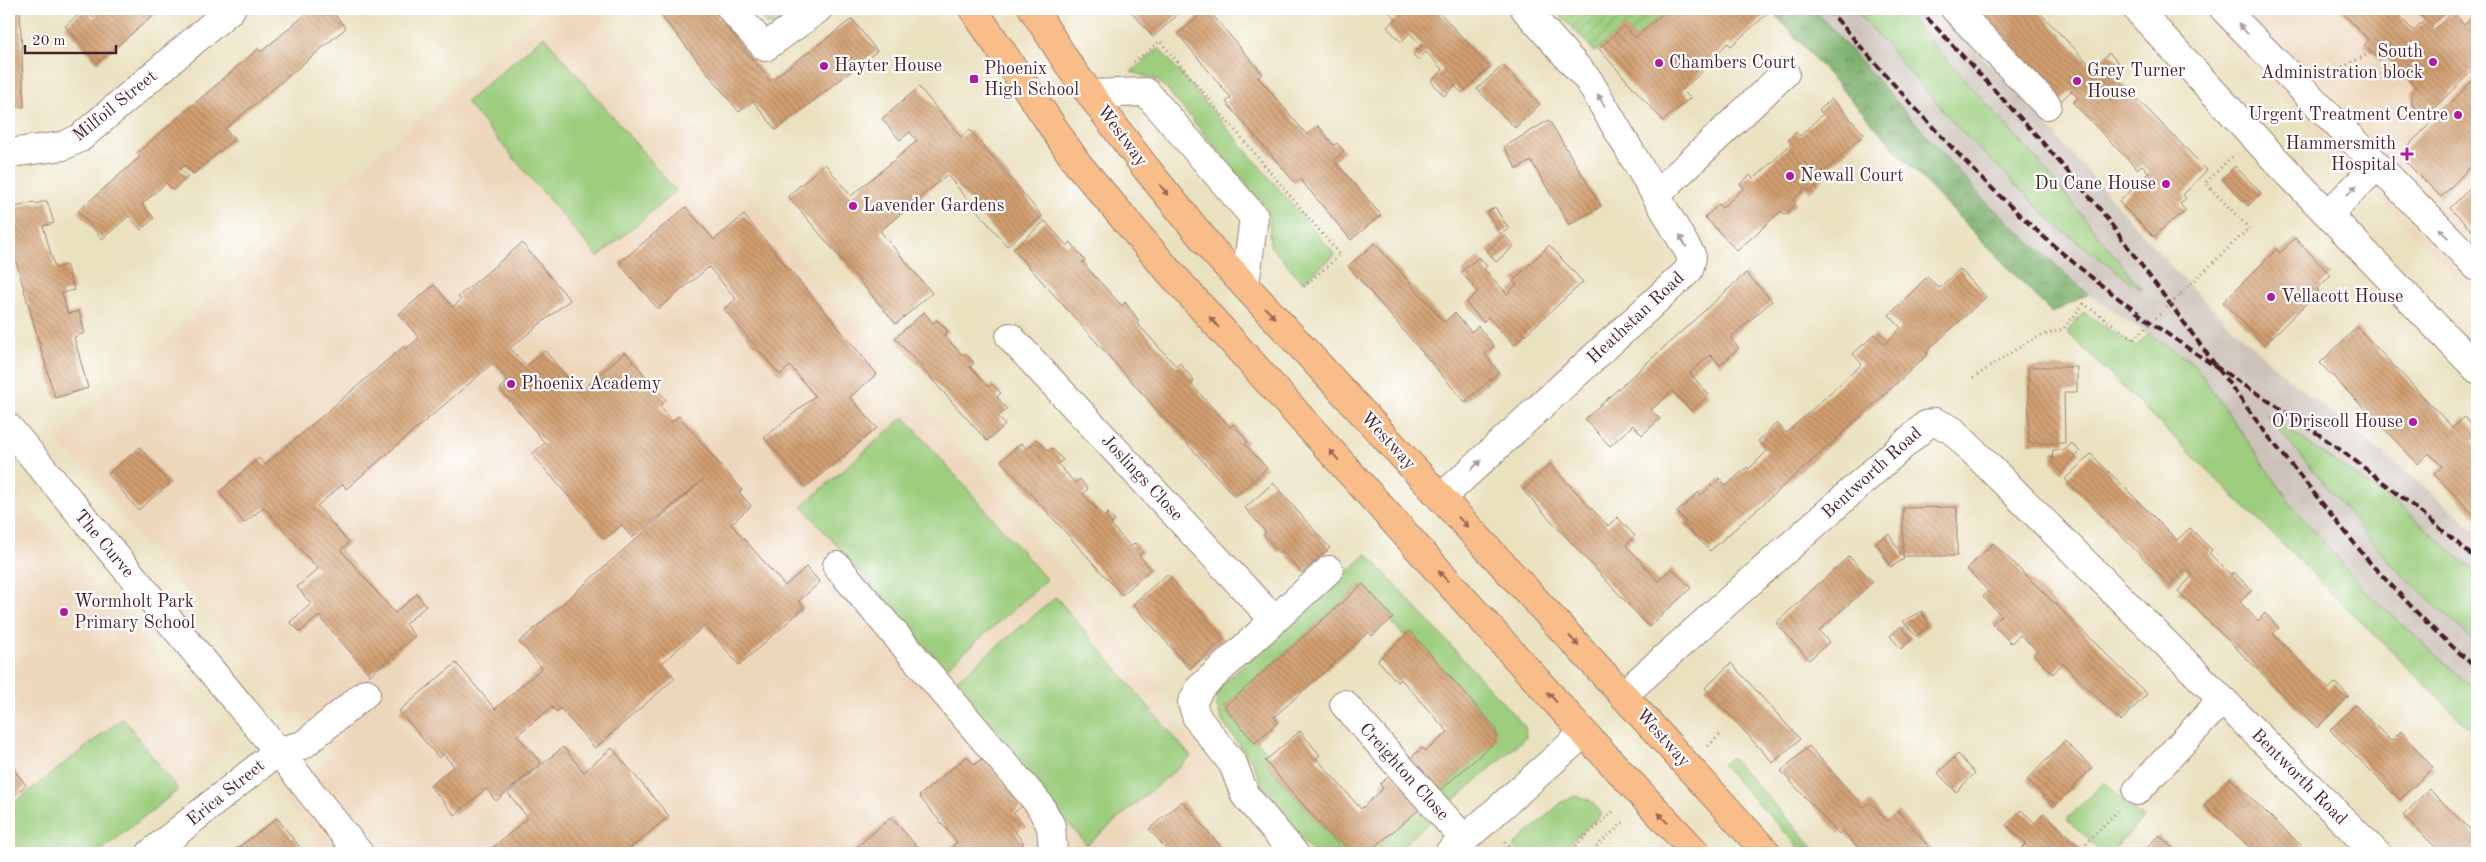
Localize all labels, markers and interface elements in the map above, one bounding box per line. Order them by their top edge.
scale bar [25,22,116,54]
one-way arrow [2237,24,2249,36]
text: 20 m [32,34,66,49]
place label: South Administration block [2261,43,2423,82]
place label: Chambers Court [1669,54,1796,72]
marker: South Administration block [2427,56,2439,68]
place label: Hayter House [834,57,942,75]
marker: Chambers Court [1653,57,1665,69]
marker: Hayter House [818,60,830,72]
place label: Phoenix High School [984,60,1079,99]
place label: Grey Turner House [2087,62,2186,101]
street label: Milfoil Street [70,67,160,145]
marker: Phoenix High School [968,73,980,85]
marker: Grey Turner House [2071,75,2083,87]
one-way arrow [1597,94,1606,107]
street label: Westway [1093,102,1151,170]
place label: Urgent Treatment Centre [2248,106,2448,124]
marker: Urgent Treatment Centre [2452,109,2464,121]
place label: Hammersmith Hospital [2286,135,2396,174]
marker: Hammersmith Hospital [2400,147,2414,161]
place label: Newall Court [1800,167,1903,185]
marker: Newall Court [1784,170,1796,182]
place label: Du Cane House [2035,175,2156,193]
marker: Du Cane House [2160,178,2172,190]
one-way arrow [1158,183,1169,196]
one-way arrow [2346,184,2358,196]
place label: Lavender Gardens [863,197,1005,215]
marker: Lavender Gardens [847,200,859,212]
one-way arrow [2437,227,2449,239]
one-way arrow [1679,233,1687,248]
street label: Heathstan Road [1584,269,1688,367]
place label: Vellacott House [2281,288,2403,306]
marker: Vellacott House [2265,291,2277,303]
one-way arrow [1264,306,1276,318]
one-way arrow [1208,316,1220,328]
place label: Phoenix Academy [521,375,662,393]
marker: Phoenix Academy [505,378,517,390]
street label: Westway [1357,409,1419,474]
place label: O'Driscoll House [2272,413,2403,431]
marker: O'Driscoll House [2407,416,2419,428]
street label: Bentworth Road [1819,424,1925,522]
street label: Joslings Close [1098,431,1186,525]
one-way arrow [1328,450,1340,462]
one-way arrow [1470,459,1482,471]
street label: The Curve [71,507,137,581]
one-way arrow [1457,516,1469,528]
one-way arrow [1437,571,1449,583]
place label: Wormholt Park Primary School [74,593,195,632]
marker: Wormholt Park Primary School [58,606,70,618]
one-way arrow [1568,635,1580,647]
one-way arrow [1546,691,1557,704]
street label: Westway [1632,705,1694,771]
street label: Creighton Close [1356,720,1452,824]
street label: Bentworth Road [2248,726,2350,828]
street label: Erica Street [184,756,268,830]
one-way arrow [1657,812,1669,824]

